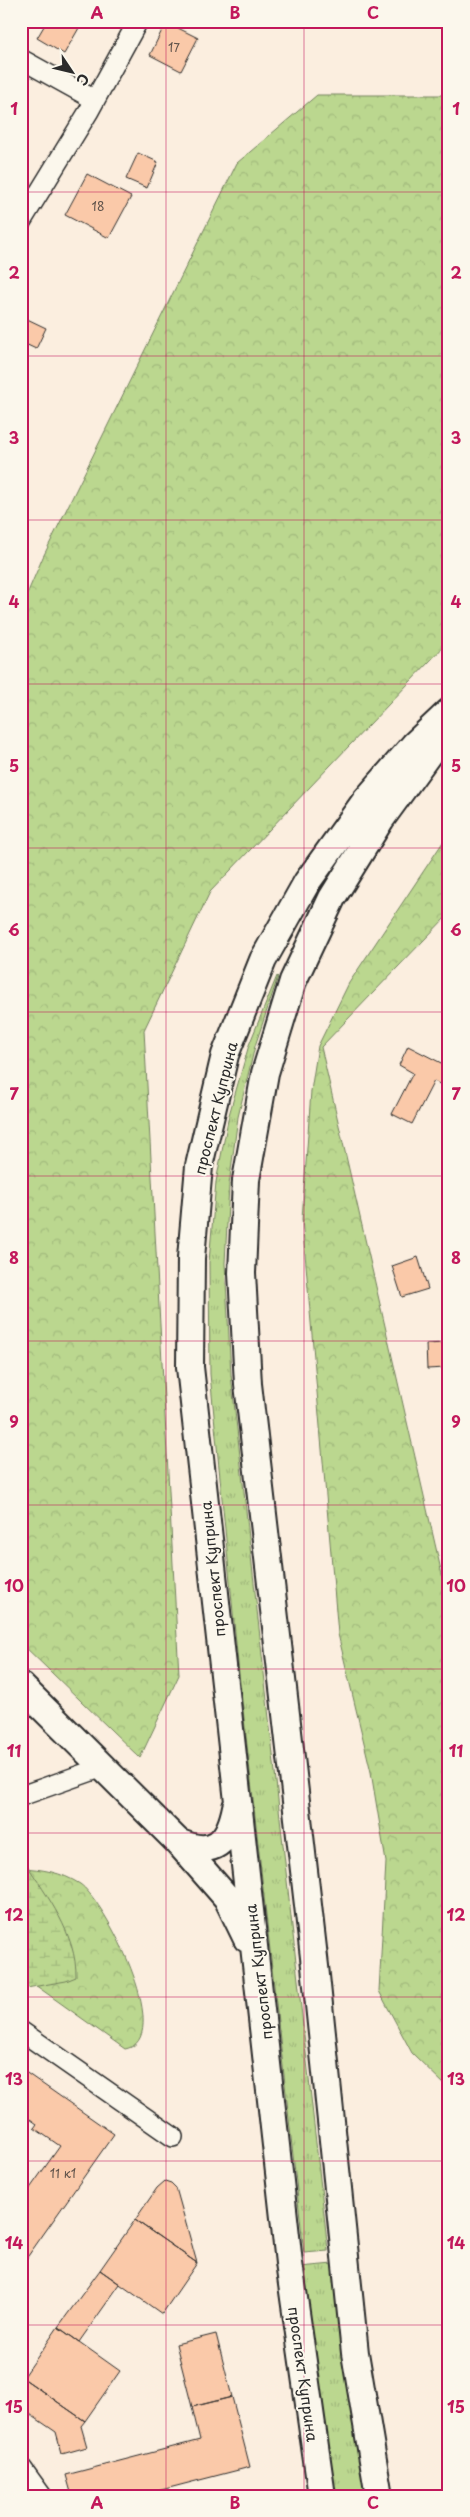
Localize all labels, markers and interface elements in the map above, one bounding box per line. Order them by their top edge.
text: A [91,0,104,24]
text: B [230,0,241,24]
text: C [367,0,379,24]
house number: 17 [168,38,180,56]
north arrow [48,48,98,98]
text: С [71,69,95,90]
text: 1 [10,96,18,120]
text: 1 [452,96,460,120]
house number: 18 [92,197,104,215]
text: 2 [8,260,20,284]
text: 2 [450,260,462,284]
text: 3 [9,425,19,449]
text: 3 [451,425,461,449]
text: 4 [9,589,20,613]
text: 4 [451,589,462,613]
text: 5 [9,753,19,777]
text: 5 [451,753,461,777]
text: 6 [8,917,20,941]
text: 6 [450,917,462,941]
street label: проспект Куприна [187,1039,243,1177]
text: 7 [9,1081,19,1105]
text: 7 [451,1081,461,1105]
text: 8 [9,1245,19,1269]
text: 8 [451,1245,461,1269]
text: 9 [9,1409,19,1433]
text: 9 [451,1409,461,1433]
street label: проспект Куприна [193,1499,231,1638]
text: 10 [4,1573,24,1597]
text: 10 [446,1573,466,1597]
text: 11 [7,1738,21,1762]
text: 11 [449,1738,463,1762]
text: 12 [5,1902,23,1926]
street label: проспект Куприна [238,1902,278,2041]
text: 12 [447,1902,465,1926]
text: 13 [5,2066,23,2090]
text: 13 [447,2066,465,2090]
house number: 11 к1 [50,2164,76,2182]
text: 14 [5,2230,23,2254]
text: 14 [447,2230,465,2254]
street label: проспект Куприна [283,2305,325,2444]
text: 15 [5,2394,23,2418]
text: 15 [447,2394,465,2418]
text: A [91,2490,104,2514]
text: B [230,2490,241,2514]
text: C [367,2490,379,2514]

